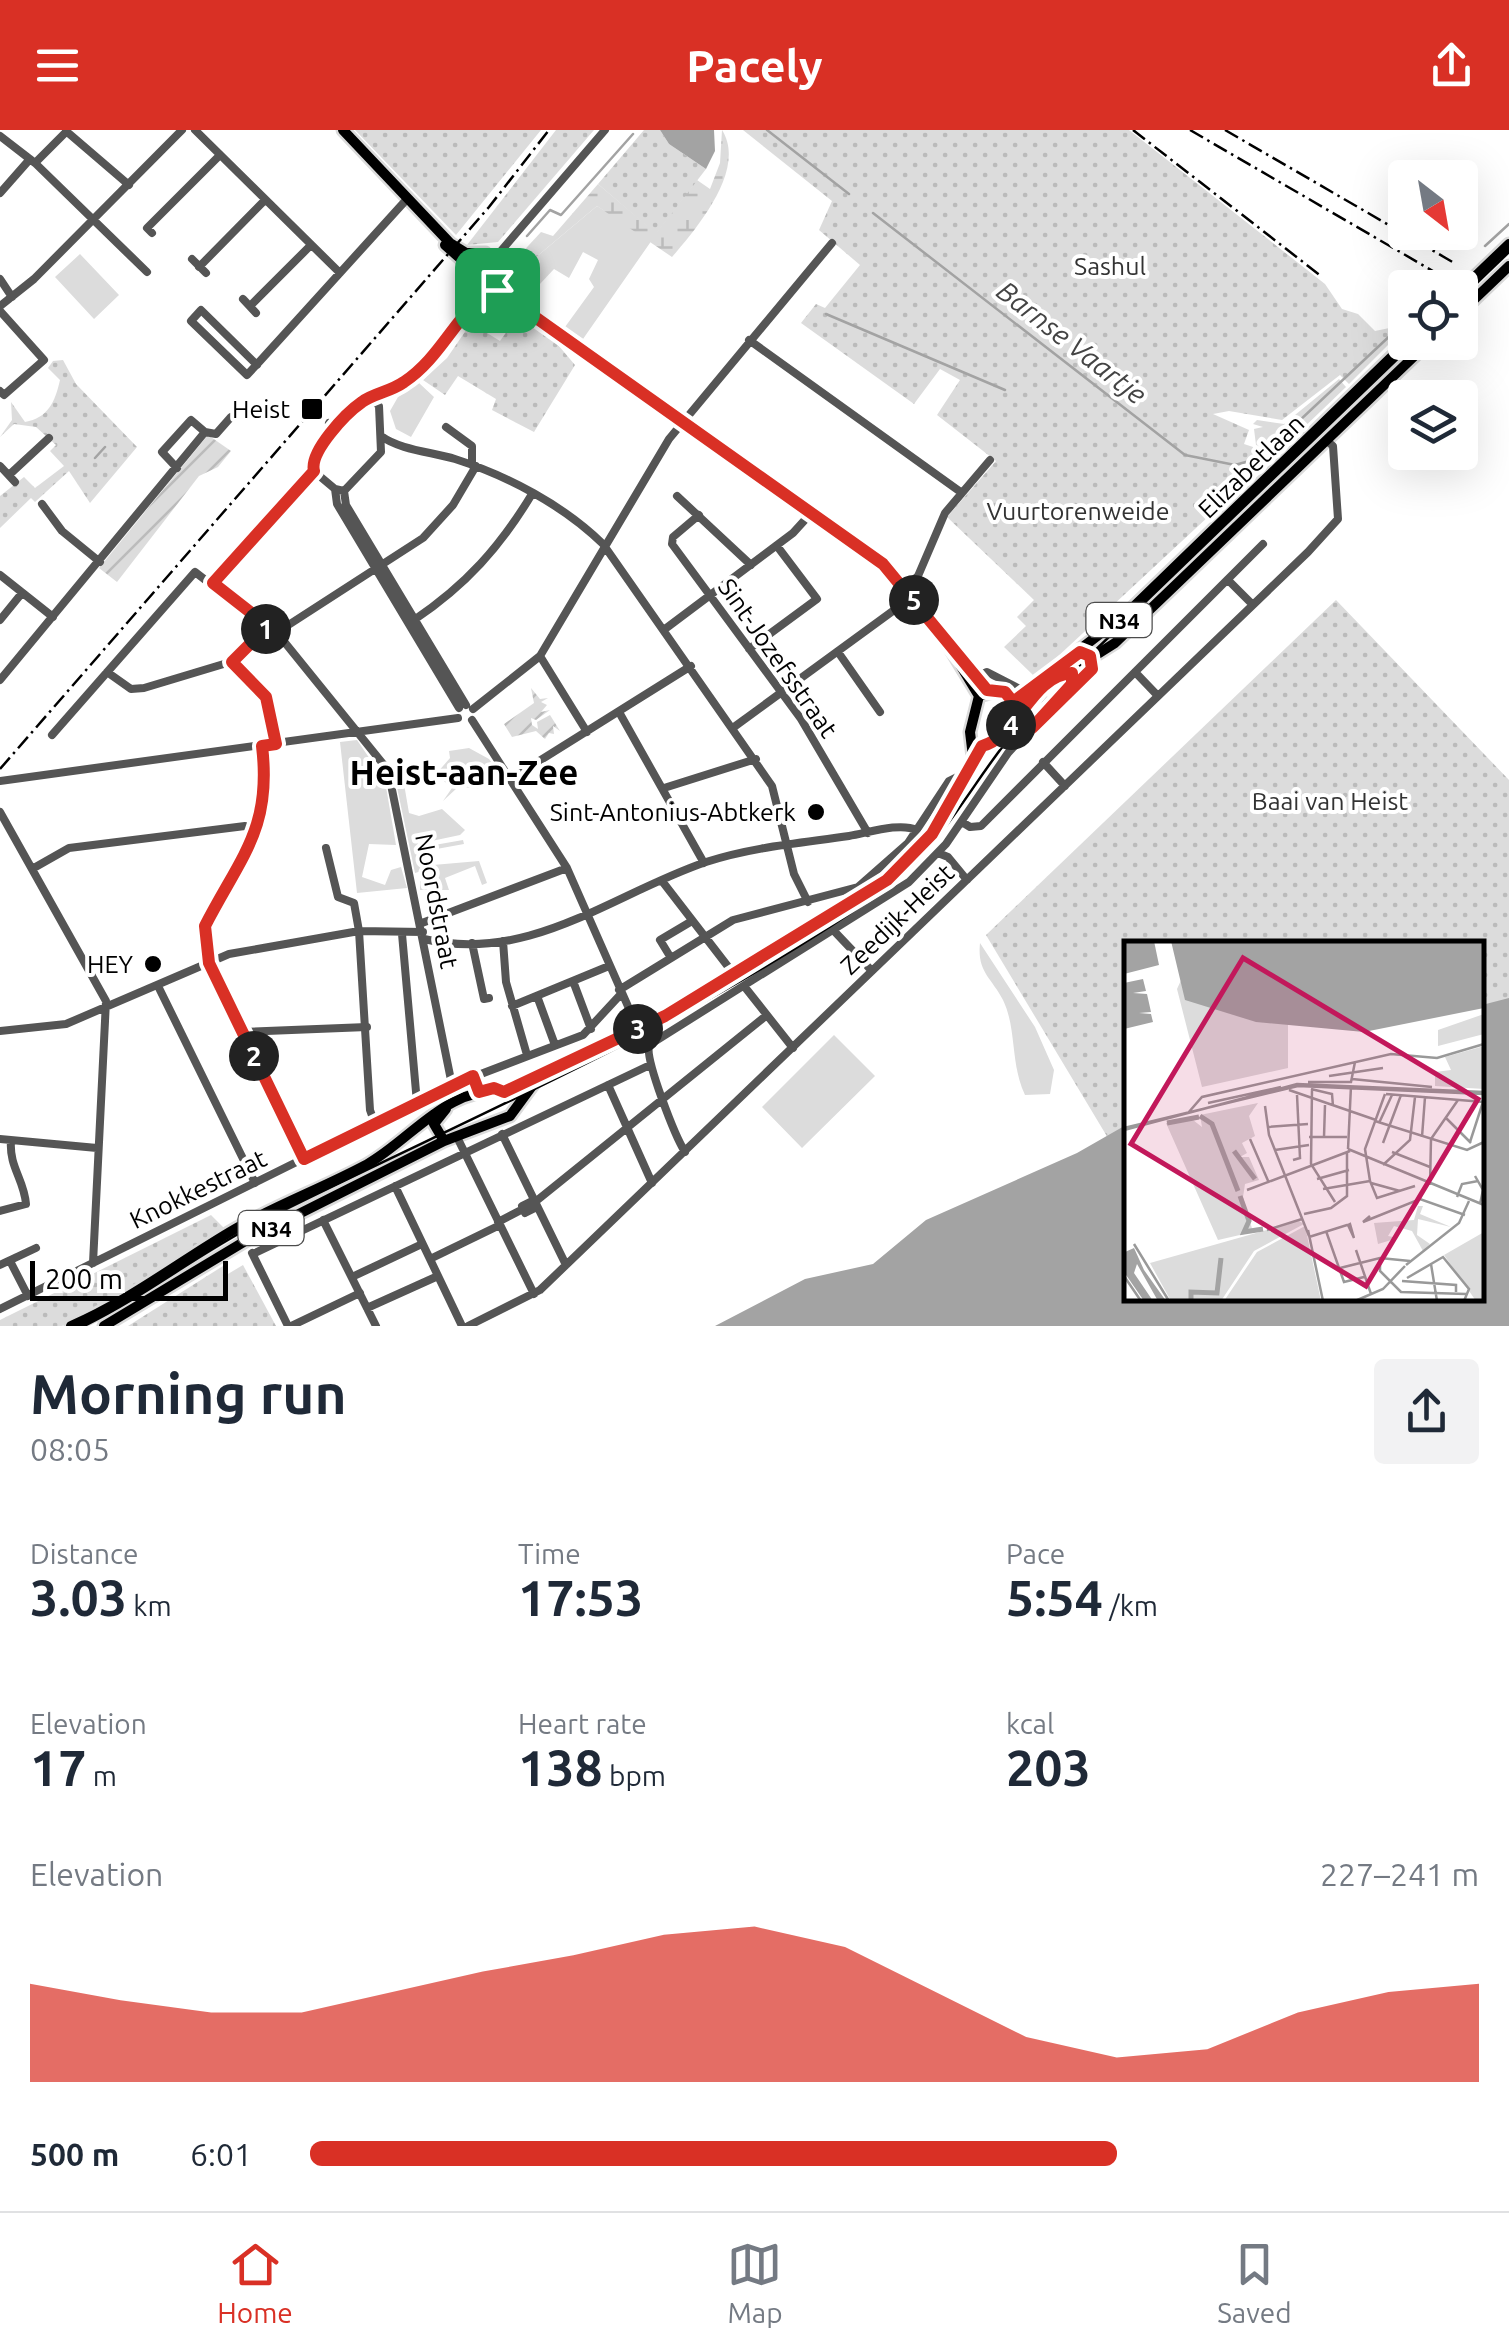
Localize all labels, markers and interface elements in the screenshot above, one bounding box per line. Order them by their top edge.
icon: menu [30,38,85,93]
icon: share [1424,38,1479,93]
text: Pacely [686,40,823,91]
north arrow [1388,160,1478,250]
map controls [1388,160,1478,470]
pin [455,248,540,333]
park label: Sashul [1074,252,1146,280]
icon: arrive [470,263,525,318]
button: locate [1388,270,1478,360]
water label: Barnse Vaartje [991,274,1153,410]
button: layers [1388,380,1478,470]
place label: Heist [232,395,290,423]
marker: Heist [299,396,325,422]
street label: Elizabetlaan [1192,409,1310,523]
park label: Vuurtorenweide [986,497,1170,525]
street label: Sint-Jozefsstraat [713,573,843,743]
pin: 5 [889,575,939,625]
text: 5 [906,584,922,615]
road number: N34 [1086,603,1152,637]
pin: 1 [241,604,291,654]
text: 1 [258,613,274,644]
pin: 4 [986,700,1036,750]
text: 4 [1003,709,1019,740]
district label: Heist-aan-Zee [350,752,578,792]
park label: Baai van Heist [1252,787,1408,815]
place label: Sint-Antonius-Abtkerk [550,798,796,826]
marker: Sint-Antonius-Abtkerk [805,801,827,823]
street label: Noordstraat [410,831,464,971]
street label: Zeedijk-Heist [835,858,959,980]
inset map [1124,941,1484,1301]
place label: HEY [87,950,134,978]
marker: HEY [142,953,164,975]
pin: 3 [613,1004,663,1054]
text: 3 [630,1013,646,1044]
pin: 2 [229,1031,279,1081]
text: 2 [246,1040,262,1071]
street label: Knokkestraat [125,1144,271,1234]
road number: N34 [238,1211,304,1245]
scale bar [30,1256,228,1300]
text: 200 m [45,1263,123,1294]
button: share [1374,1359,1479,1464]
text: Morning run [30,1363,347,1424]
text: 08:05 [30,1431,110,1467]
text: Distance [30,1538,138,1569]
text: Time [518,1538,581,1569]
text: Pace [1006,1538,1065,1569]
text: 3.03 [30,1569,127,1625]
text: 17:53 [518,1569,643,1625]
text: 5:54 [1006,1569,1103,1625]
text: km [127,1590,172,1621]
text: /km [1103,1590,1158,1621]
text: Elevation [30,1708,147,1739]
text: Heart rate [518,1708,647,1739]
text: kcal [1006,1708,1054,1739]
text: 17 [30,1739,86,1795]
text: 138 [518,1739,603,1795]
text: 203 [1006,1739,1091,1795]
text: m [86,1760,117,1791]
text: bpm [603,1760,666,1791]
text: Elevation [30,1856,163,1892]
text: 227–241 m [1320,1856,1479,1892]
text: 500 m [30,2136,119,2172]
text: 6:01 [190,2136,252,2172]
tab: Home [217,2237,293,2328]
tab: Map [727,2237,783,2328]
tab: Saved [1217,2237,1292,2328]

